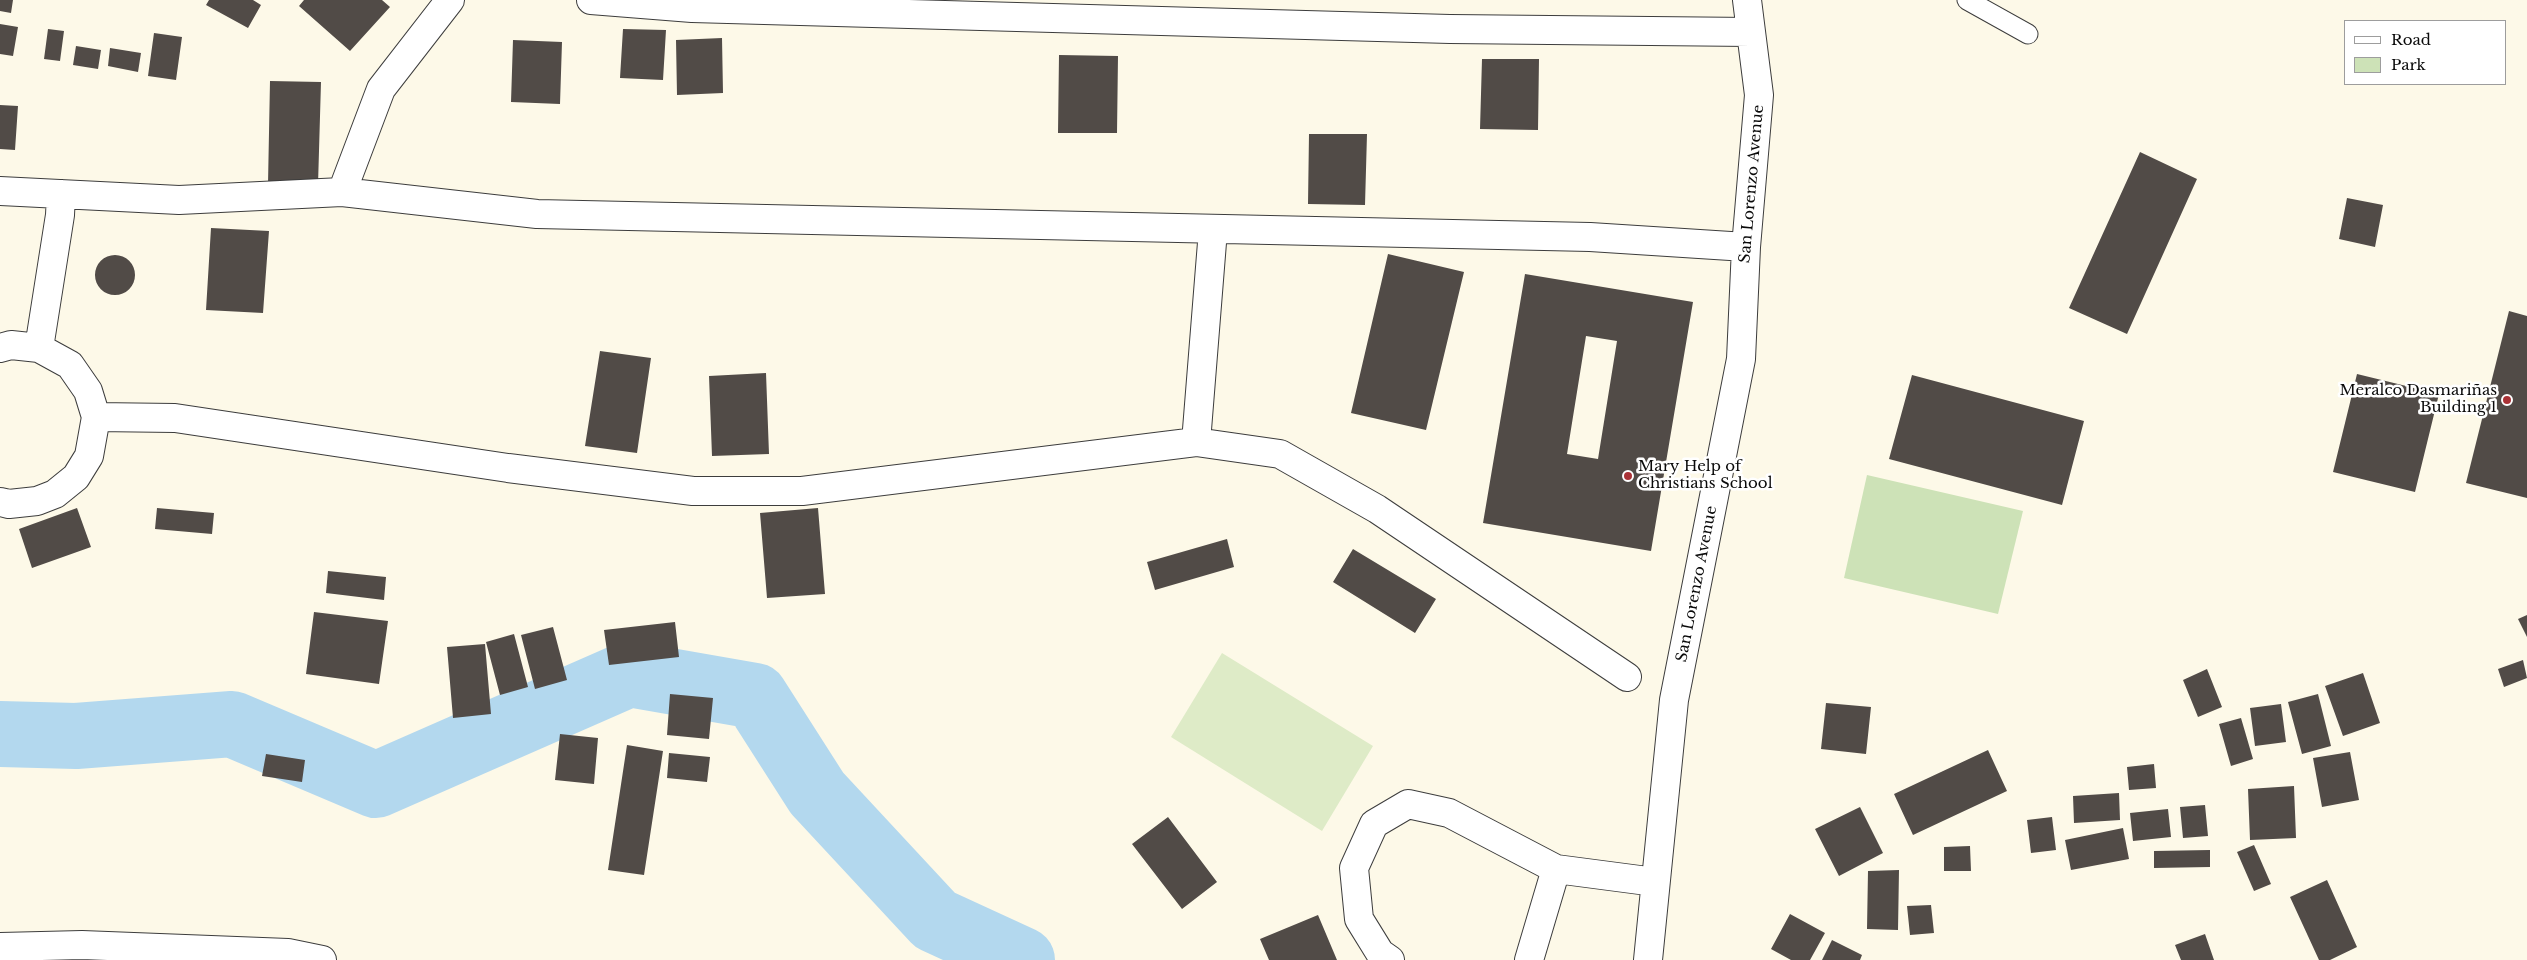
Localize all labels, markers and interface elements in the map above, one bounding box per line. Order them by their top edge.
legend [2344,20,2507,85]
text: Road [2391,30,2431,49]
text: Park [2391,55,2426,74]
street label: San Lorenzo Avenue [1736,104,1768,264]
place label: Meralco Dasmariñas Building 1 [2340,382,2497,417]
marker: Meralco Dasmariñas Building 1 [2501,394,2513,406]
place label: Mary Help of Christians School [1638,458,1773,493]
marker: Mary Help of Christians School [1622,470,1634,482]
street label: San Lorenzo Avenue [1673,504,1721,664]

